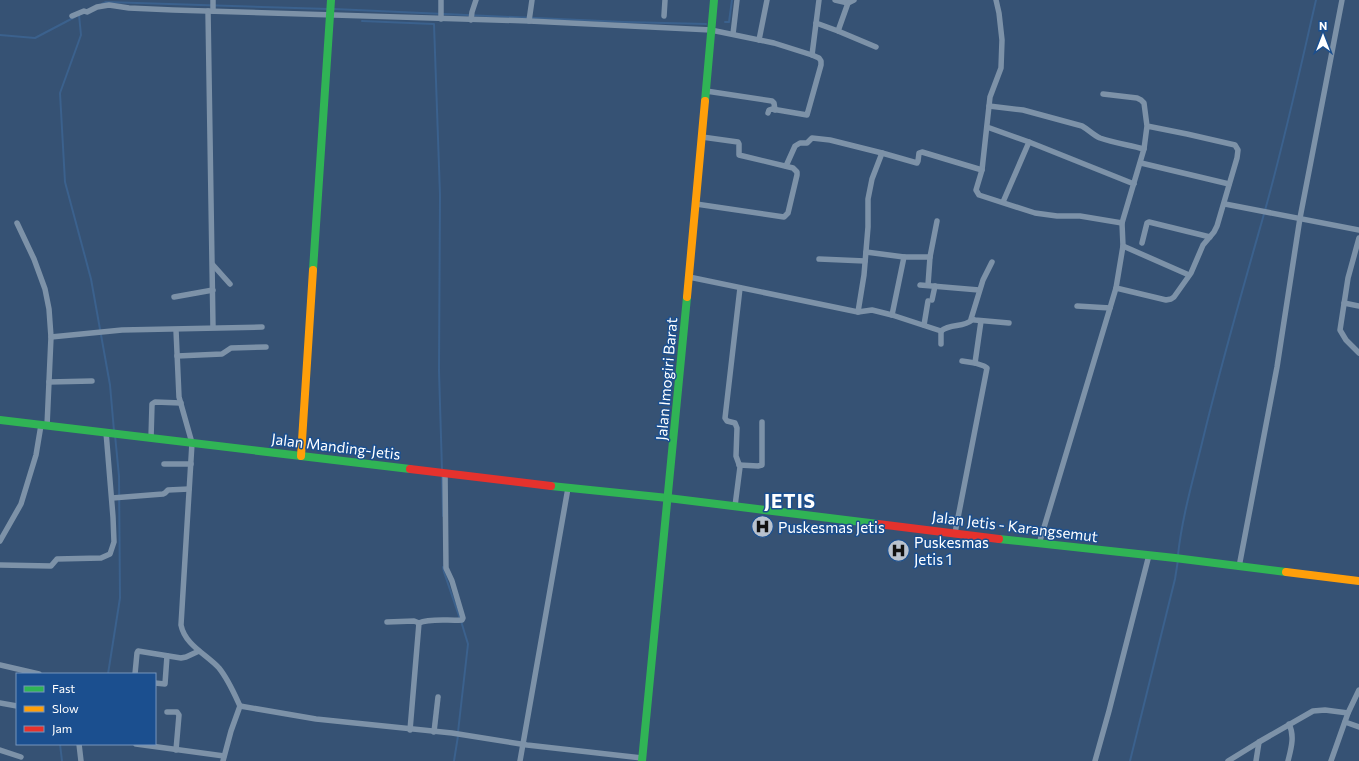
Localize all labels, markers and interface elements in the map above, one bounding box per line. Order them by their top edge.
north arrow [1303,16,1343,56]
text: N [1319,19,1327,32]
street label: Jalan Imogiri Barat [652,317,680,441]
street label: Jalan Manding-Jetis [270,429,402,463]
district label: JETIS [764,489,816,512]
street label: Jalan Jetis - Karangsemut [931,507,1099,545]
hospital icon: Puskesmas Jetis [749,514,775,540]
place label: Puskesmas Jetis [778,518,885,536]
place label: Puskesmas Jetis 1 [914,533,989,568]
hospital icon: Puskesmas Jetis 1 [886,538,912,564]
legend [16,673,156,745]
text: Fast [52,681,75,695]
text: Slow [52,701,79,715]
text: Jam [52,721,72,736]

